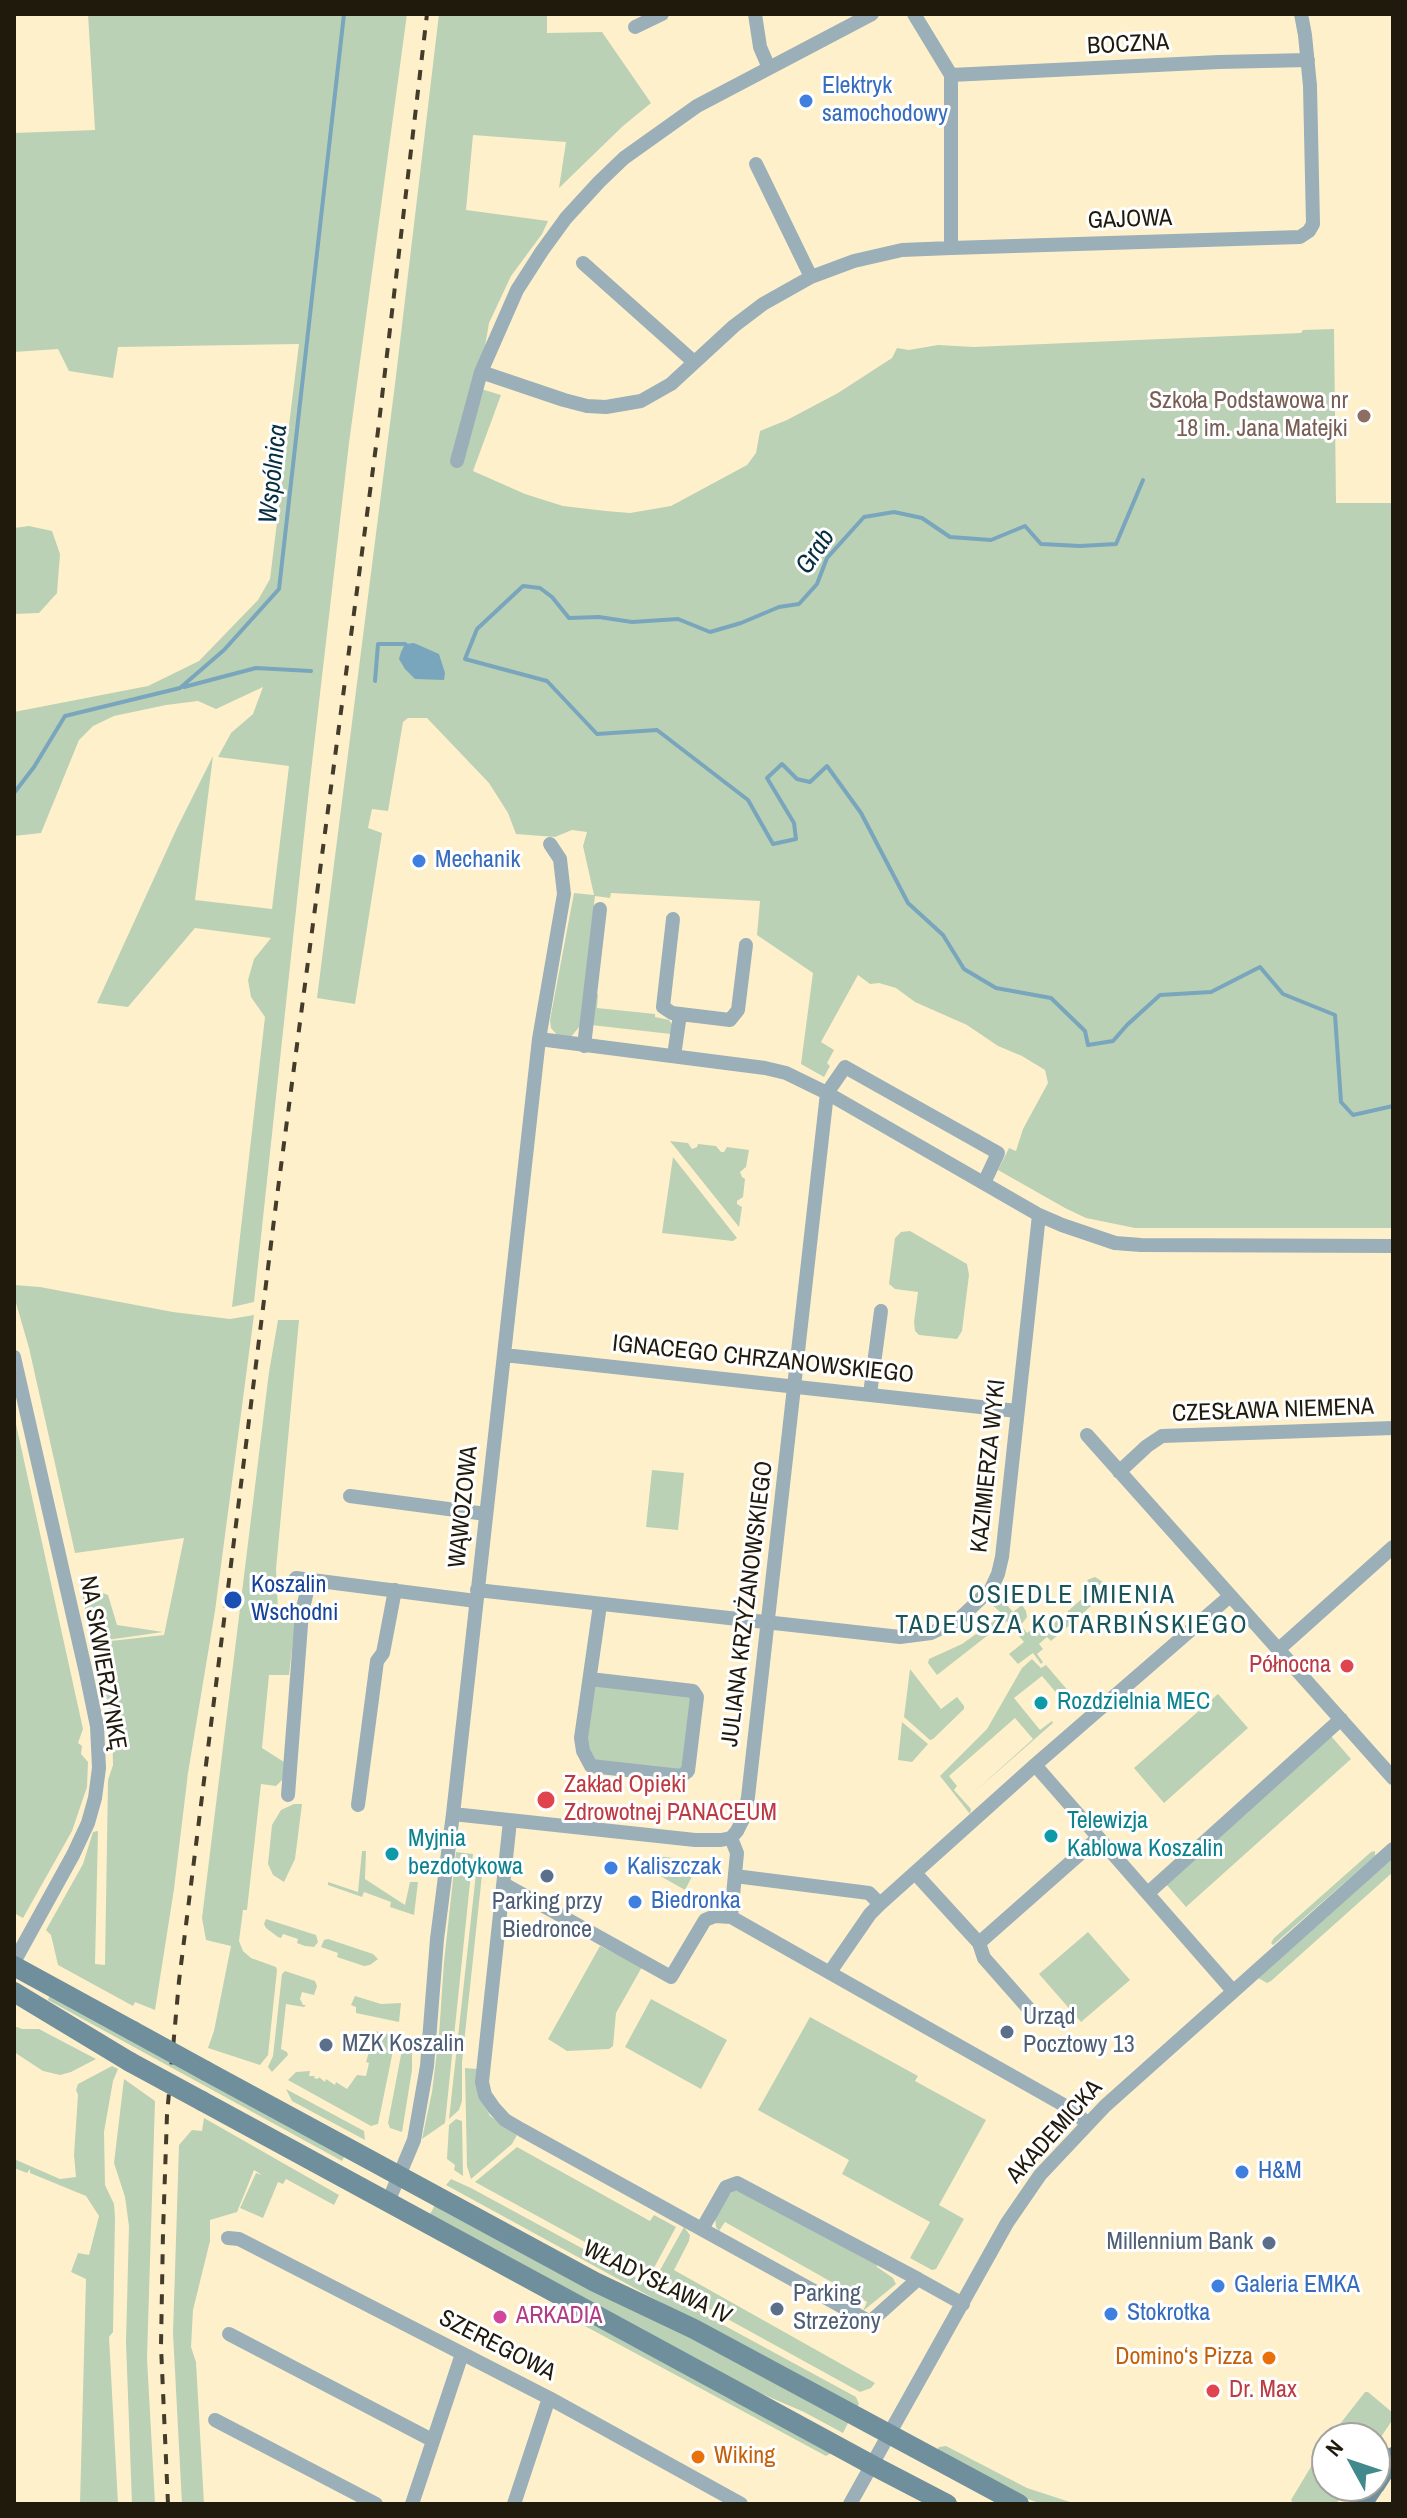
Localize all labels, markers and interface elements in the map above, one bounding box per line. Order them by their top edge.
street label: BOCZNA [1086,28,1170,62]
place label: Elektryk samochodowy [822,73,948,129]
marker: Elektryk samochodowy [797,92,815,110]
street label: GAJOWA [1087,204,1173,236]
place label: Szkoła Podstawowa nr 18 im. Jana Matejki [1149,388,1348,444]
marker: Szkoła Podstawowa nr 18 im. Jana Matejki [1355,407,1373,425]
water label: Wspólnica [253,423,295,525]
water label: Grab [790,524,842,580]
place label: Mechanik [435,847,520,875]
marker: Mechanik [410,852,428,870]
street label: IGNACEGO CHRZANOWSKIEGO [611,1330,915,1390]
street label: KAZIMIERZA WYKI [966,1378,1012,1554]
street label: CZESŁAWA NIEMENA [1172,1393,1374,1429]
street label: WĄWOZOWA [443,1445,485,1569]
street label: JULIANA KRZYŻANOWSKIEGO [716,1460,780,1748]
place label: Koszalin Wschodni [251,1572,339,1628]
street label: NA SKWIERZYNKĘ [73,1574,131,1752]
district label: OSIEDLE IMIENIA TADEUSZA KOTARBIŃSKIEGO [895,1580,1249,1642]
marker: Koszalin Wschodni [222,1589,244,1611]
place label: Północna [1249,1652,1331,1680]
marker: Północna [1338,1657,1356,1675]
place label: Rozdzielnia MEC [1057,1689,1210,1717]
marker: Rozdzielnia MEC [1032,1694,1050,1712]
place label: Zakład Opieki Zdrowotnej PANACEUM [564,1772,777,1828]
marker: Zakład Opieki Zdrowotnej PANACEUM [535,1789,557,1811]
place label: Telewizja Kablowa Koszalin [1067,1808,1223,1864]
place label: Myjnia bezdotykowa [408,1826,523,1882]
marker: Telewizja Kablowa Koszalin [1042,1827,1060,1845]
marker: Myjnia bezdotykowa [383,1845,401,1863]
place label: Kaliszczak [627,1854,721,1882]
marker: Kaliszczak [602,1859,620,1877]
marker: Parking przy Biedronce [538,1867,556,1885]
place label: Biedronka [651,1888,741,1916]
place label: Parking przy Biedronce [492,1889,602,1945]
marker: Biedronka [626,1893,644,1911]
place label: Urząd Pocztowy 13 [1023,2004,1135,2060]
marker: Urząd Pocztowy 13 [998,2023,1016,2041]
place label: MZK Koszalin [342,2031,464,2059]
marker: MZK Koszalin [317,2036,335,2054]
street label: AKADEMICKA [1001,2074,1109,2190]
place label: H&M [1258,2158,1302,2186]
marker: H&M [1233,2163,1251,2181]
place label: Millennium Bank [1106,2229,1253,2257]
marker: Millennium Bank [1260,2234,1278,2252]
street label: WŁADYSŁAWA IV [578,2235,736,2331]
place label: Galeria EMKA [1234,2272,1360,2300]
marker: Galeria EMKA [1209,2277,1227,2295]
place label: Parking Strzeżony [793,2281,881,2337]
marker: Parking Strzeżony [768,2300,786,2318]
place label: Stokrotka [1127,2300,1210,2328]
place label: ARKADIA [516,2303,602,2331]
street label: SZEREGOWA [434,2304,560,2388]
marker: Stokrotka [1102,2305,1120,2323]
marker: ARKADIA [491,2308,509,2326]
place label: Domino‘s Pizza [1115,2344,1253,2372]
marker: Domino‘s Pizza [1260,2349,1278,2367]
place label: Dr. Max [1229,2377,1297,2405]
marker: Dr. Max [1204,2382,1222,2400]
north arrow [1311,2422,1391,2502]
text: N [1318,2433,1350,2462]
place label: Wiking [714,2443,775,2471]
marker: Wiking [689,2448,707,2466]

